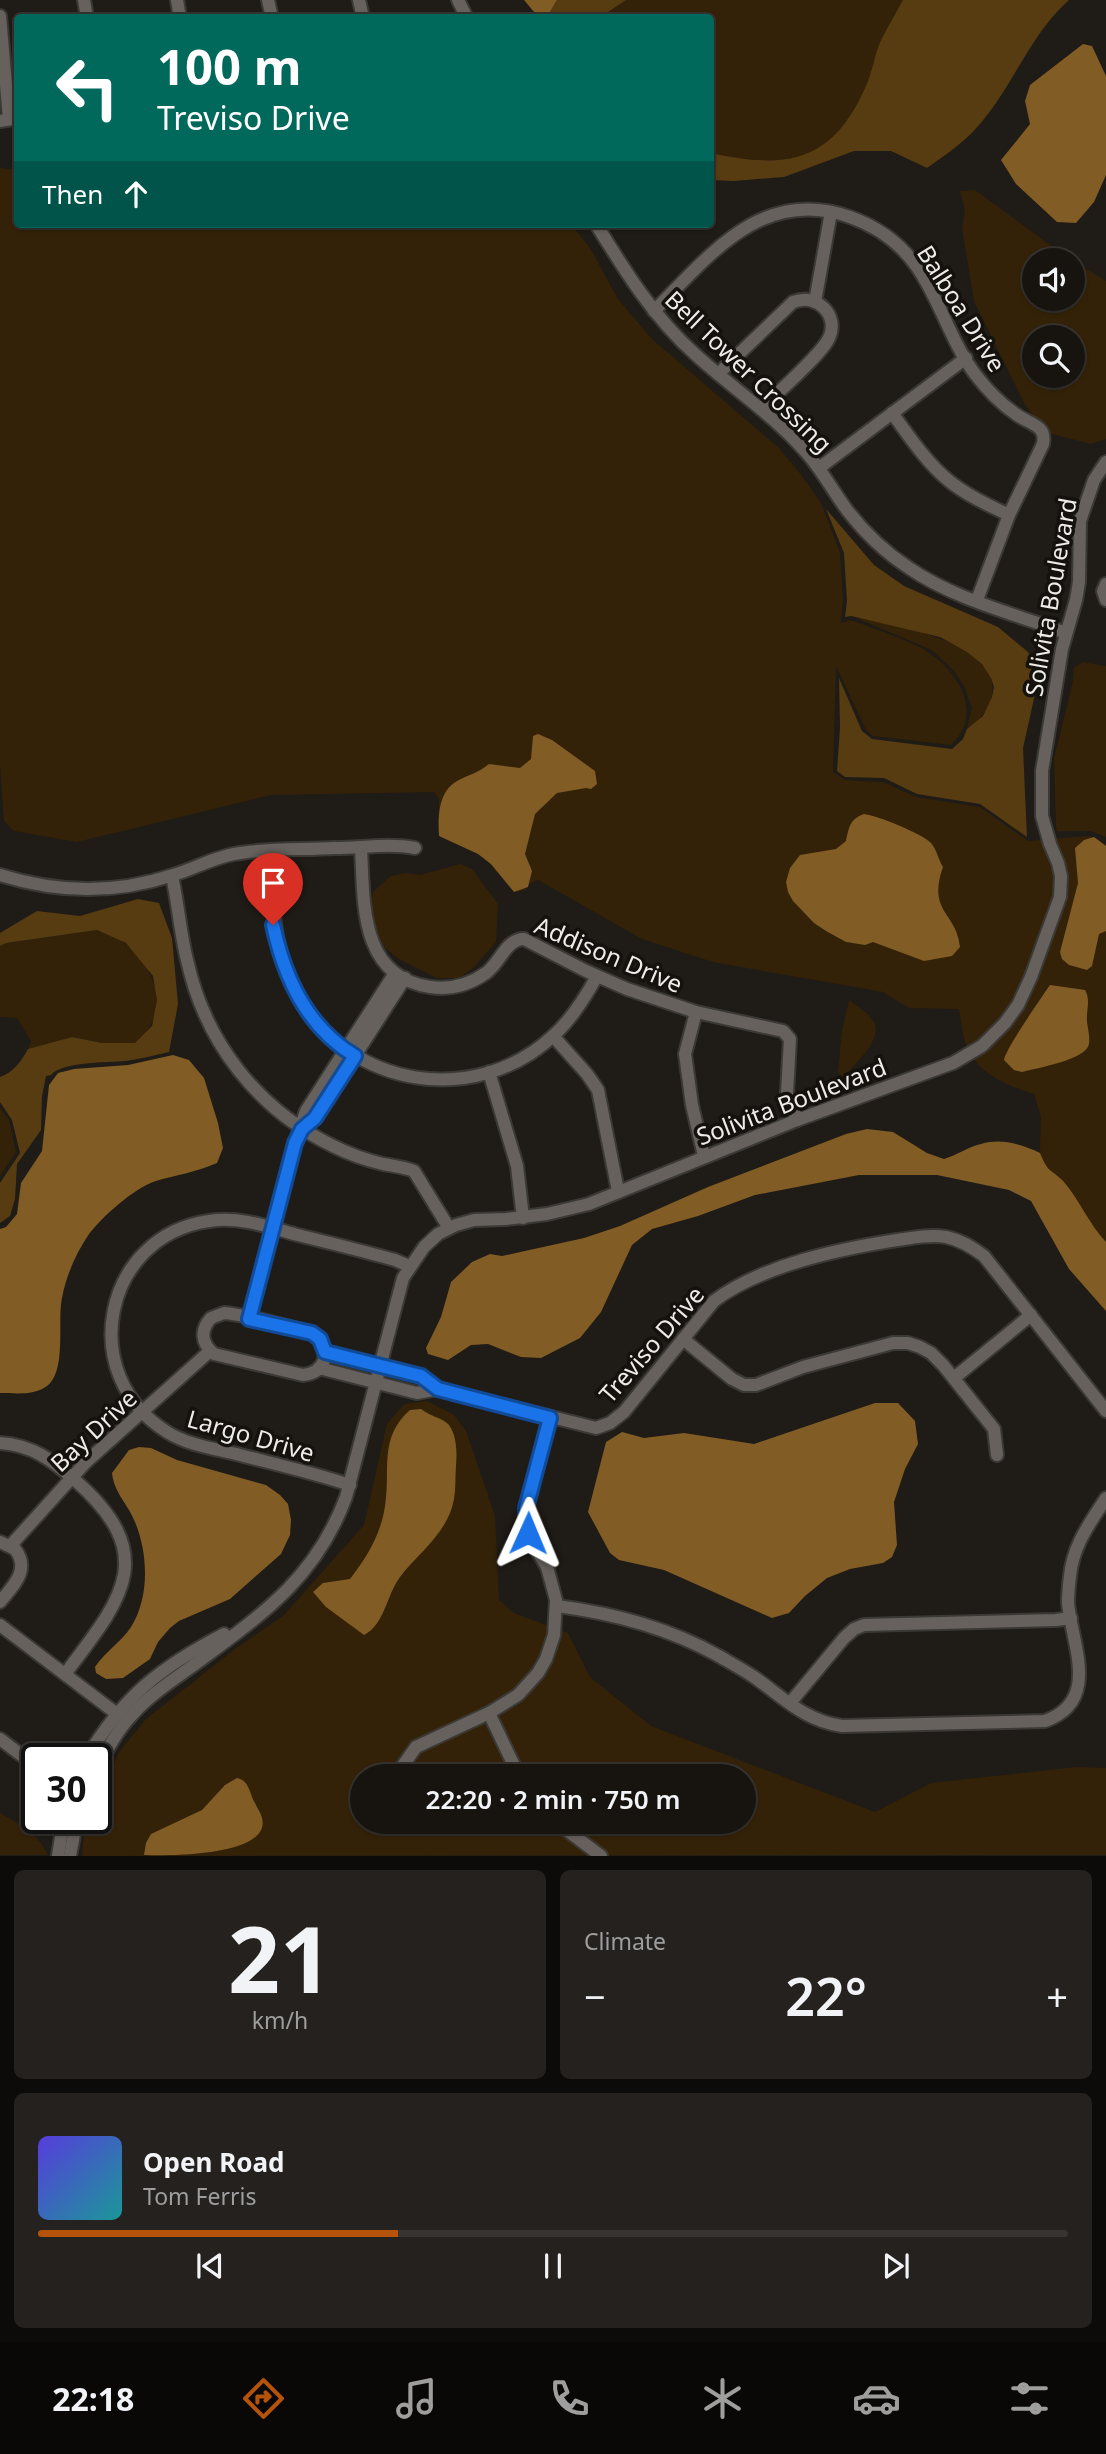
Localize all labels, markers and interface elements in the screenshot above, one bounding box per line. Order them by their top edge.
text: 100 m [157,33,302,99]
icon: left [42,42,133,133]
text: Treviso Drive [157,96,350,139]
icon: ahead [117,175,155,213]
text: Then [42,176,103,212]
street label: Balboa Drive [910,238,1014,378]
map controls [1022,248,1085,388]
button: sound [1022,248,1085,311]
street label: Bell Tower Crossing [658,283,840,459]
button: search [1022,325,1085,388]
street label: Solivita Boulevard [1016,495,1084,699]
pin [243,853,303,925]
icon: arrive [254,864,292,902]
street label: Addison Drive [530,908,688,1000]
street label: Solivita Boulevard [691,1050,891,1152]
street label: Treviso Drive [591,1279,711,1409]
street label: Bay Drive [43,1381,143,1479]
street label: Largo Drive [184,1401,318,1469]
position arrow [491,1496,565,1570]
speed limit sign: 30 [21,1743,112,1834]
text: 22:20 · 2 min · 750 m [426,1781,680,1817]
text: 21 [228,1896,332,2020]
text: Climate [584,1925,666,1957]
text: 22° [785,1960,867,2031]
text: − [584,1970,606,2022]
text: + [1046,1970,1068,2022]
text: km/h [252,2004,308,2036]
text: Open Road [143,2144,285,2180]
text: Tom Ferris [143,2180,256,2212]
icon: previous [191,2247,229,2285]
icon: pause [534,2247,572,2285]
icon: next [877,2247,915,2285]
icon: directions [239,2374,288,2423]
icon: music [392,2374,441,2423]
icon: phone [545,2374,594,2423]
icon: climate [698,2374,747,2423]
icon: car [852,2374,901,2423]
icon: filters [1005,2374,1054,2423]
text: 22:18 [52,2377,134,2420]

